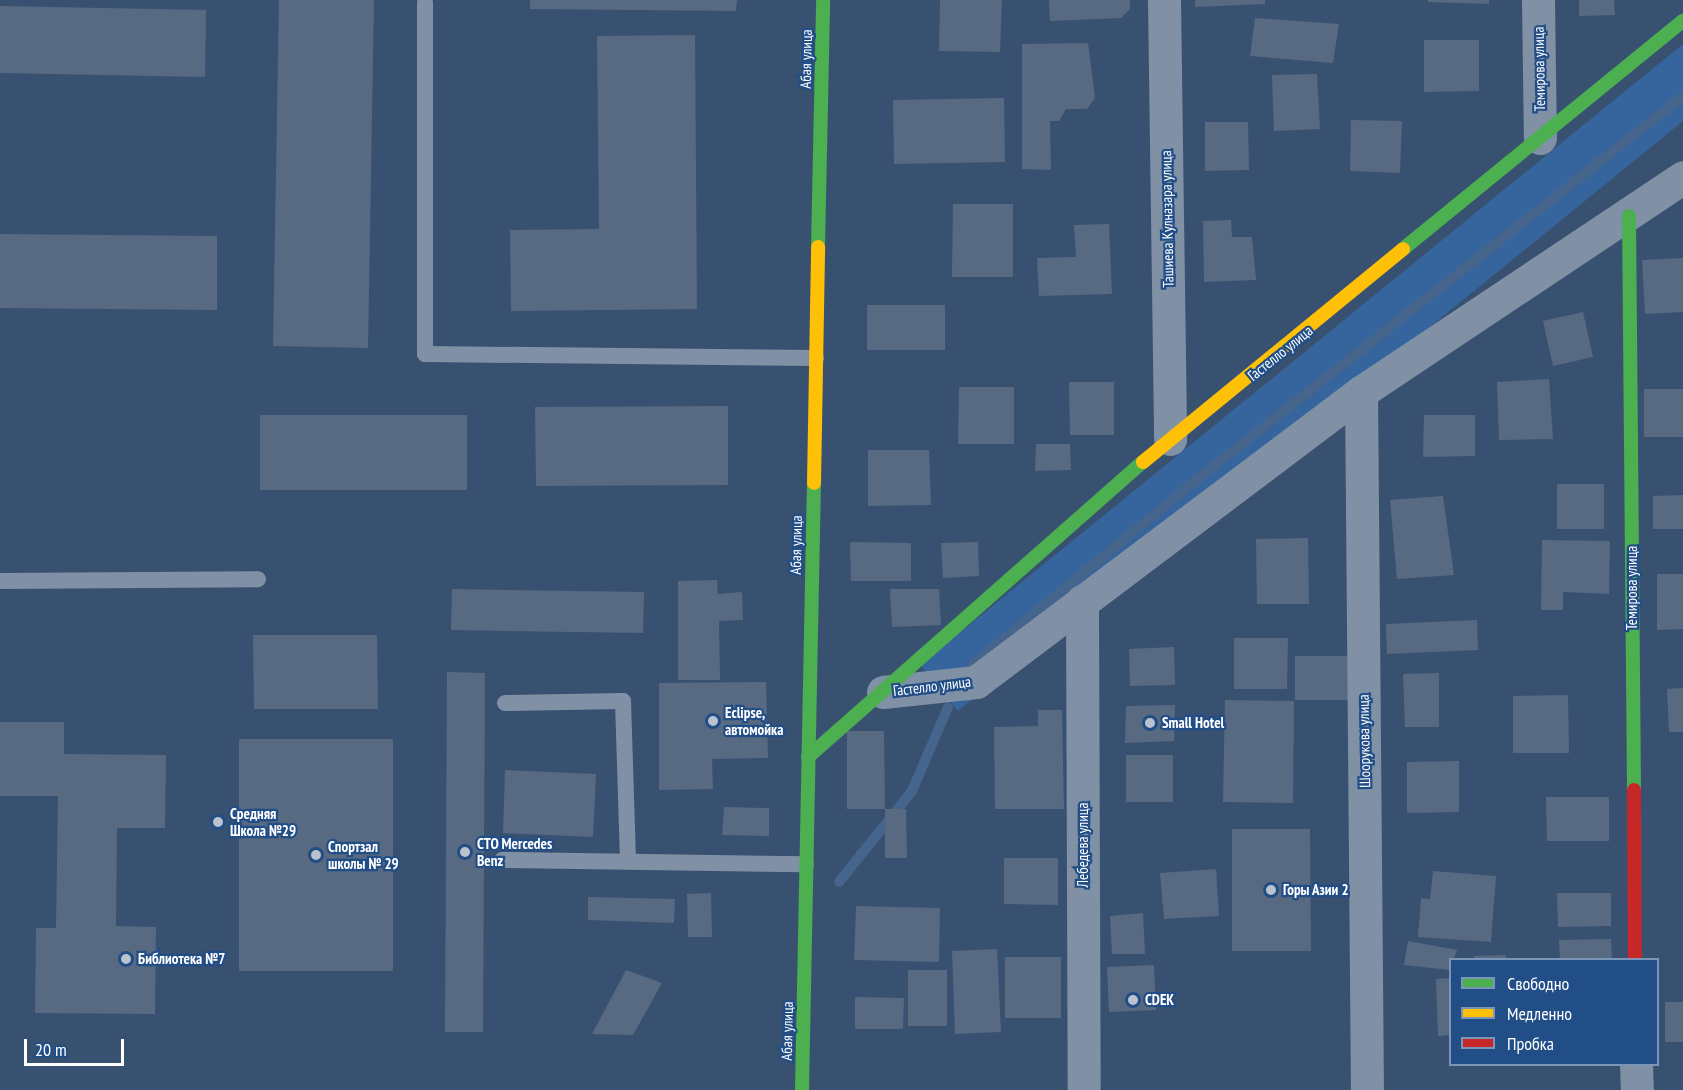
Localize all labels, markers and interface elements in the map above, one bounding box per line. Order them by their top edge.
street label: Темирова улица [1529,26,1549,112]
street label: Абая улица [796,29,816,89]
street label: Ташиева Кулназара улица [1157,150,1177,288]
street label: Гастелло улица [1244,321,1316,385]
street label: Абая улица [786,515,806,575]
street label: Темирова улица [1623,546,1641,630]
street label: Гастелло улица [892,672,972,700]
street label: Шоорукова улица [1354,694,1374,788]
place label: Eclipse, автомойка [725,703,783,738]
marker: Eclipse, автомойка [706,714,720,728]
place label: Small Hotel [1162,714,1224,732]
marker: Small Hotel [1143,716,1157,730]
street label: Лебедева улица [1074,803,1092,887]
place label: Средняя Школа №29 [230,804,296,839]
marker: Средняя Школа №29 [211,815,225,829]
place label: СТО Mercedes Benz [477,834,552,869]
place label: Спортзал школы № 29 [328,837,399,872]
marker: СТО Mercedes Benz [458,845,472,859]
marker: Спортзал школы № 29 [309,848,323,862]
place label: Горы Азии 2 [1283,881,1349,899]
marker: Горы Азии 2 [1264,883,1278,897]
place label: Библиотека №7 [138,950,225,968]
marker: Библиотека №7 [119,952,133,966]
legend [1449,958,1659,1066]
text: Свободно [1507,972,1569,995]
place label: CDEK [1145,991,1174,1009]
marker: CDEK [1126,993,1140,1007]
street label: Абая улица [777,1001,797,1061]
text: Медленно [1507,1002,1572,1025]
scale bar [27,1027,128,1065]
text: Пробка [1507,1032,1554,1055]
text: 20 m [35,1038,67,1061]

